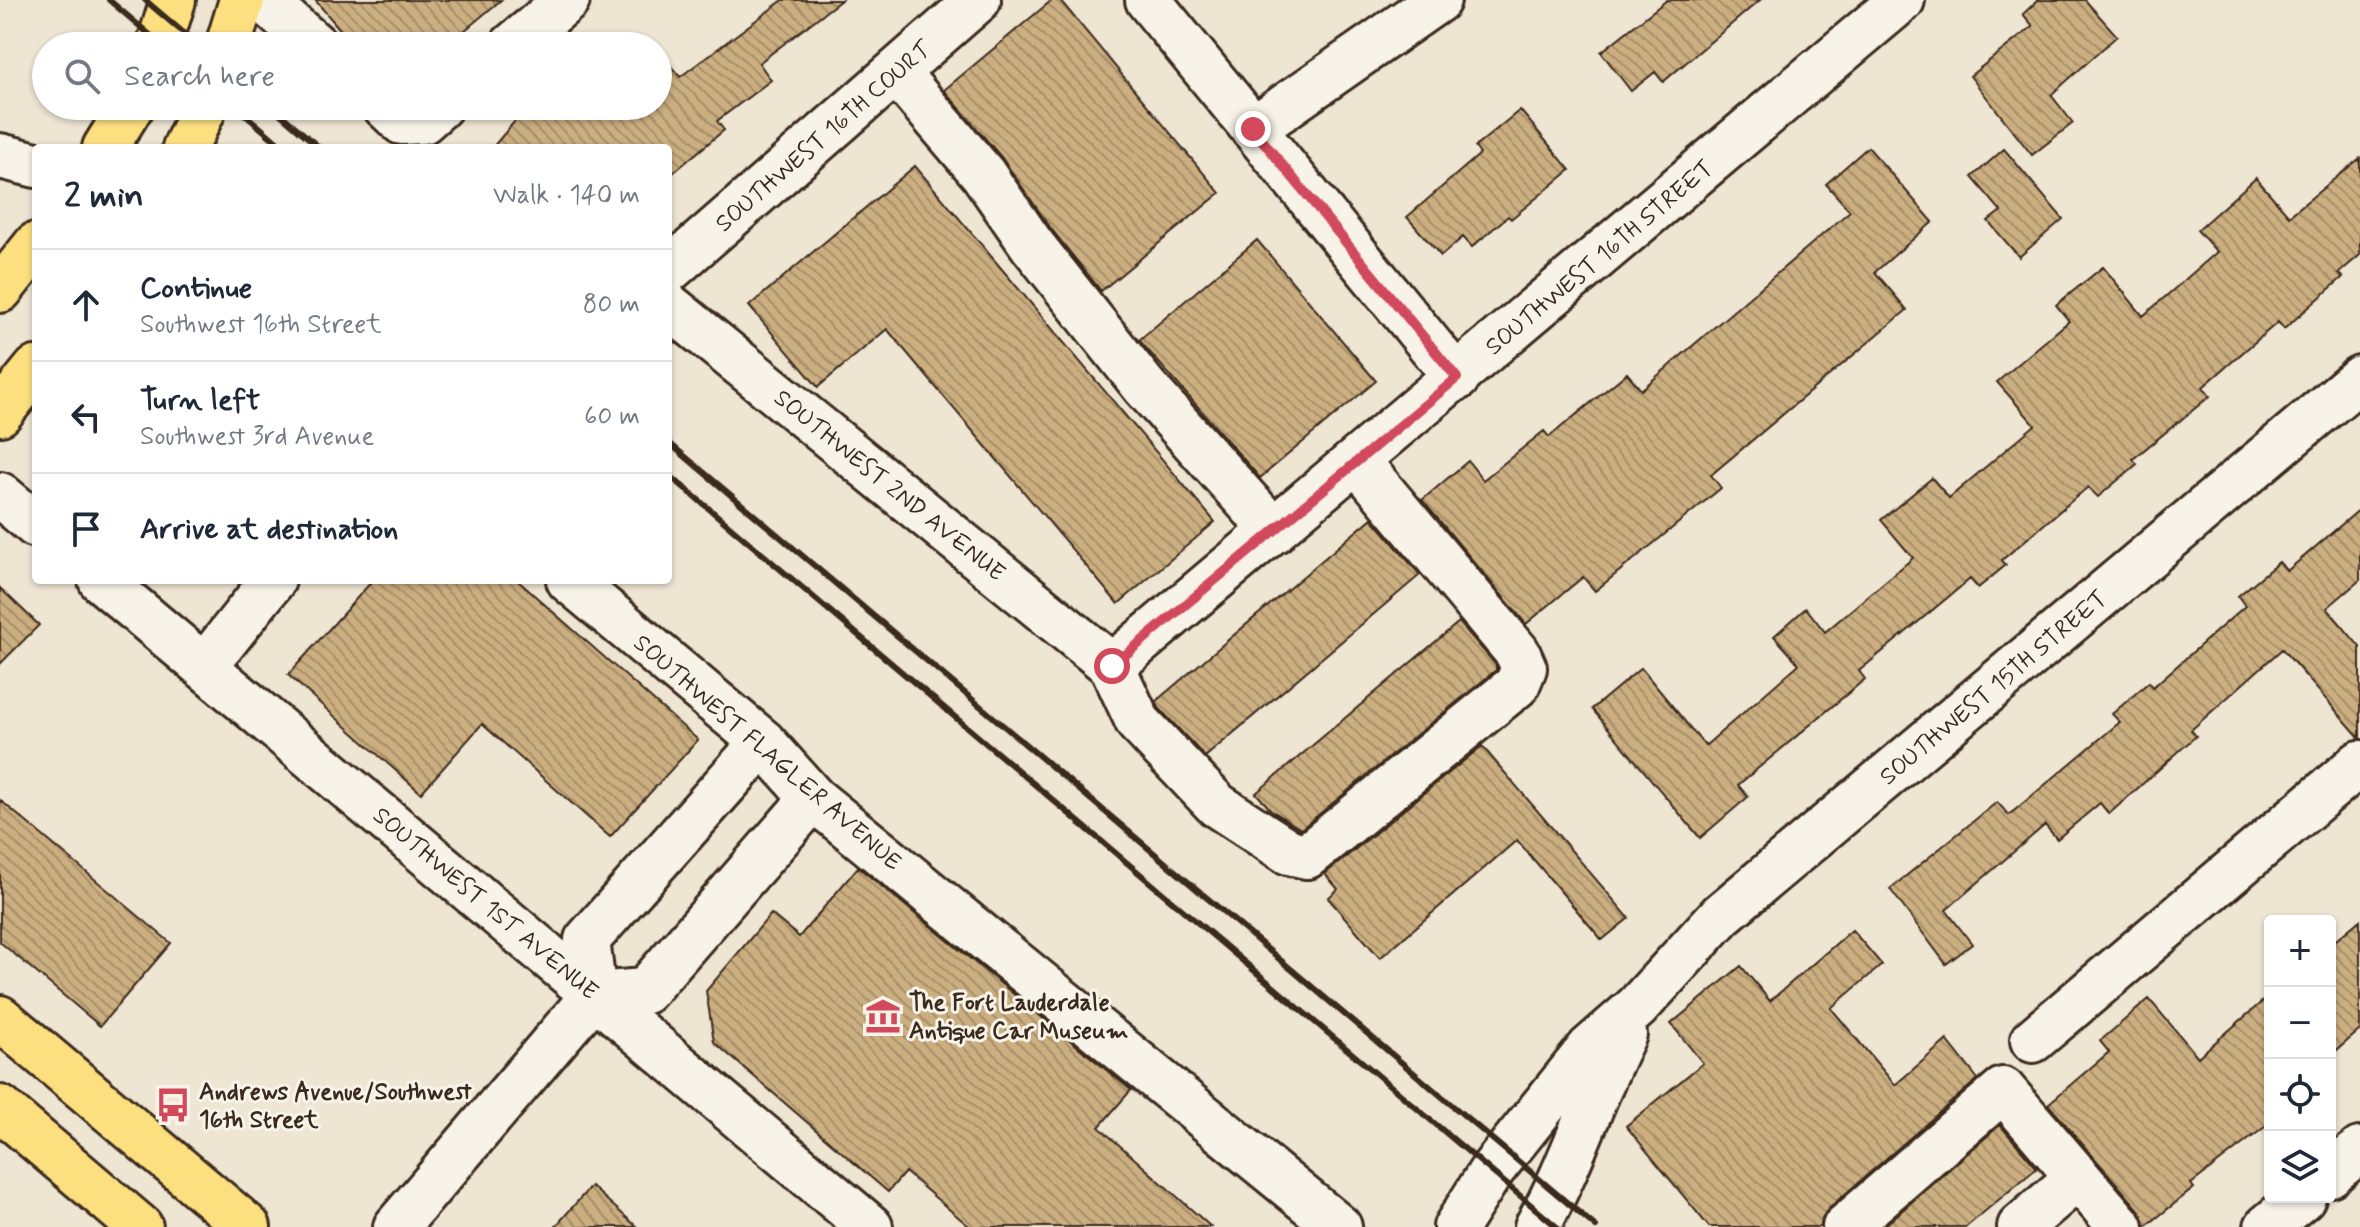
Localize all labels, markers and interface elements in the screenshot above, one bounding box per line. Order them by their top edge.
search box [32,32,672,120]
street label: SOUTHWEST 16TH COURT [709,34,939,240]
icon: search [60,54,104,98]
text: Search here [124,57,275,96]
route end [1235,111,1271,147]
street label: SOUTHWEST 16TH STREET [1479,154,1720,363]
text: 2 min [64,174,144,219]
text: Walk · 140 m [493,179,640,213]
text: Continue [140,269,252,308]
icon: ahead [64,283,108,327]
text: 80 m [583,288,640,322]
text: Southwest 16th Street [140,308,382,342]
text: Turn left [140,381,260,420]
street label: SOUTHWEST 2ND AVENUE [767,383,1011,589]
icon: left [64,395,108,439]
text: 60 m [584,400,640,434]
text: Southwest 3rd Avenue [140,420,374,454]
icon: arrive [64,507,108,551]
text: Arrive at destination [140,510,398,549]
street label: SOUTHWEST 15TH STREET [1874,584,2114,793]
street label: SOUTHWEST FLAGLER AVENUE [626,628,908,878]
route start [1094,648,1130,684]
street label: SOUTHWEST 1ST AVENUE [366,801,604,1008]
map controls [2264,915,2336,1203]
button: + [2264,915,2336,987]
button: − [2264,987,2336,1059]
place label: The Fort Lauderdale Antique Car Museum [909,988,1129,1047]
museum icon: The Fort Lauderdale Antique Car Museum [864,997,902,1035]
button: locate [2264,1059,2336,1131]
place label: Andrews Avenue/Southwest 16th Street [199,1077,472,1136]
bus stop icon: Andrews Avenue/Southwest 16th Street [154,1086,192,1124]
button: layers [2264,1131,2336,1203]

